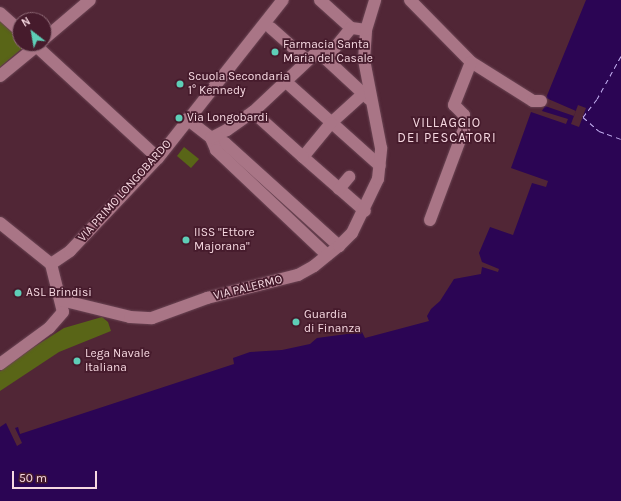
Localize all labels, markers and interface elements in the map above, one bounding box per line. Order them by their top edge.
north arrow [12,12,52,52]
text: N [19,15,33,30]
place label: Farmacia Santa Maria del Casale [283,38,373,66]
marker: Farmacia Santa Maria del Casale [270,47,280,57]
place label: Scuola Secondaria 1° Kennedy [188,70,290,98]
marker: Scuola Secondaria 1° Kennedy [175,79,185,89]
place label: Via Longobardi [187,111,268,125]
marker: Via Longobardi [174,113,184,123]
district label: VILLAGGIO DEI PESCATORI [397,116,497,147]
street label: VIA PRIMO LONGOBARDO [75,137,175,245]
place label: IISS "Ettore Majorana" [194,226,255,254]
marker: IISS "Ettore Majorana" [181,235,191,245]
street label: VIA PALERMO [212,272,284,304]
place label: ASL Brindisi [26,286,92,300]
marker: ASL Brindisi [13,288,23,298]
place label: Guardia di Finanza [304,308,361,336]
marker: Guardia di Finanza [291,317,301,327]
place label: Lega Navale Italiana [85,347,150,375]
marker: Lega Navale Italiana [72,356,82,366]
scale bar [14,463,99,489]
text: 50 m [19,471,47,485]

